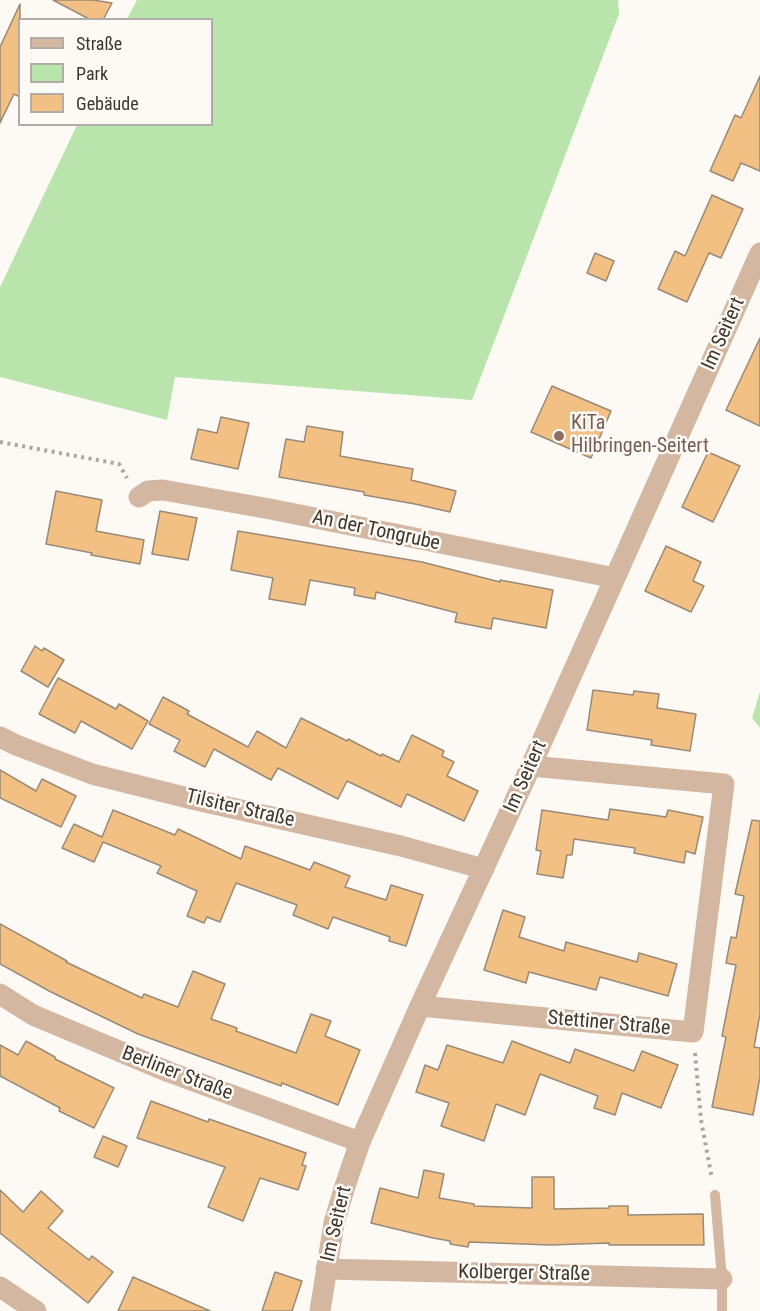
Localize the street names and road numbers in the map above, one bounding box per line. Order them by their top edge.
street label: Im Seitert [697,294,751,374]
street label: An der Tongrube [310,506,442,556]
street label: Im Seitert [499,737,553,817]
street label: Tilsiter Straße [183,785,297,833]
street label: Stettiner Straße [547,1007,671,1041]
street label: Berliner Straße [118,1042,236,1106]
street label: Im Seitert [317,1184,357,1264]
street label: Kolberger Straße [458,1261,590,1287]

